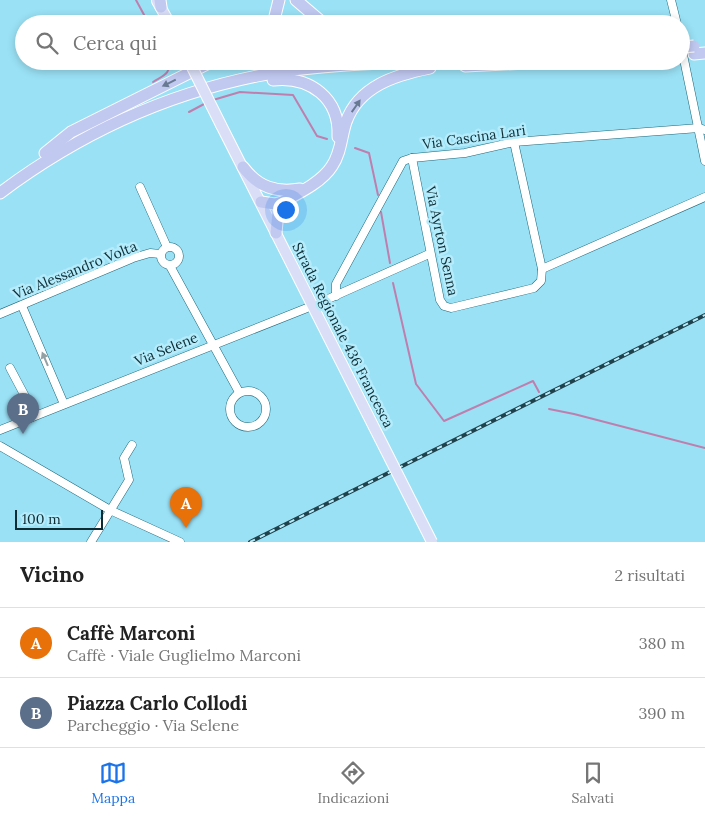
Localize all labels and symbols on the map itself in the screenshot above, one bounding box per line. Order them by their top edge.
one-way arrow [162,79,176,87]
one-way arrow [351,99,361,113]
street label: Via Cascina Lari [420,121,527,153]
street label: Via Ayrton Senna [421,184,462,297]
your location [273,197,299,223]
street label: Via Alessandro Volta [9,237,140,303]
street label: Strada Regionale 436 Francesca [288,239,398,431]
street label: Via Selene [131,328,201,370]
one-way arrow [40,352,48,366]
pin: B [7,393,39,434]
pin: A [170,487,202,528]
scale bar [15,507,102,530]

